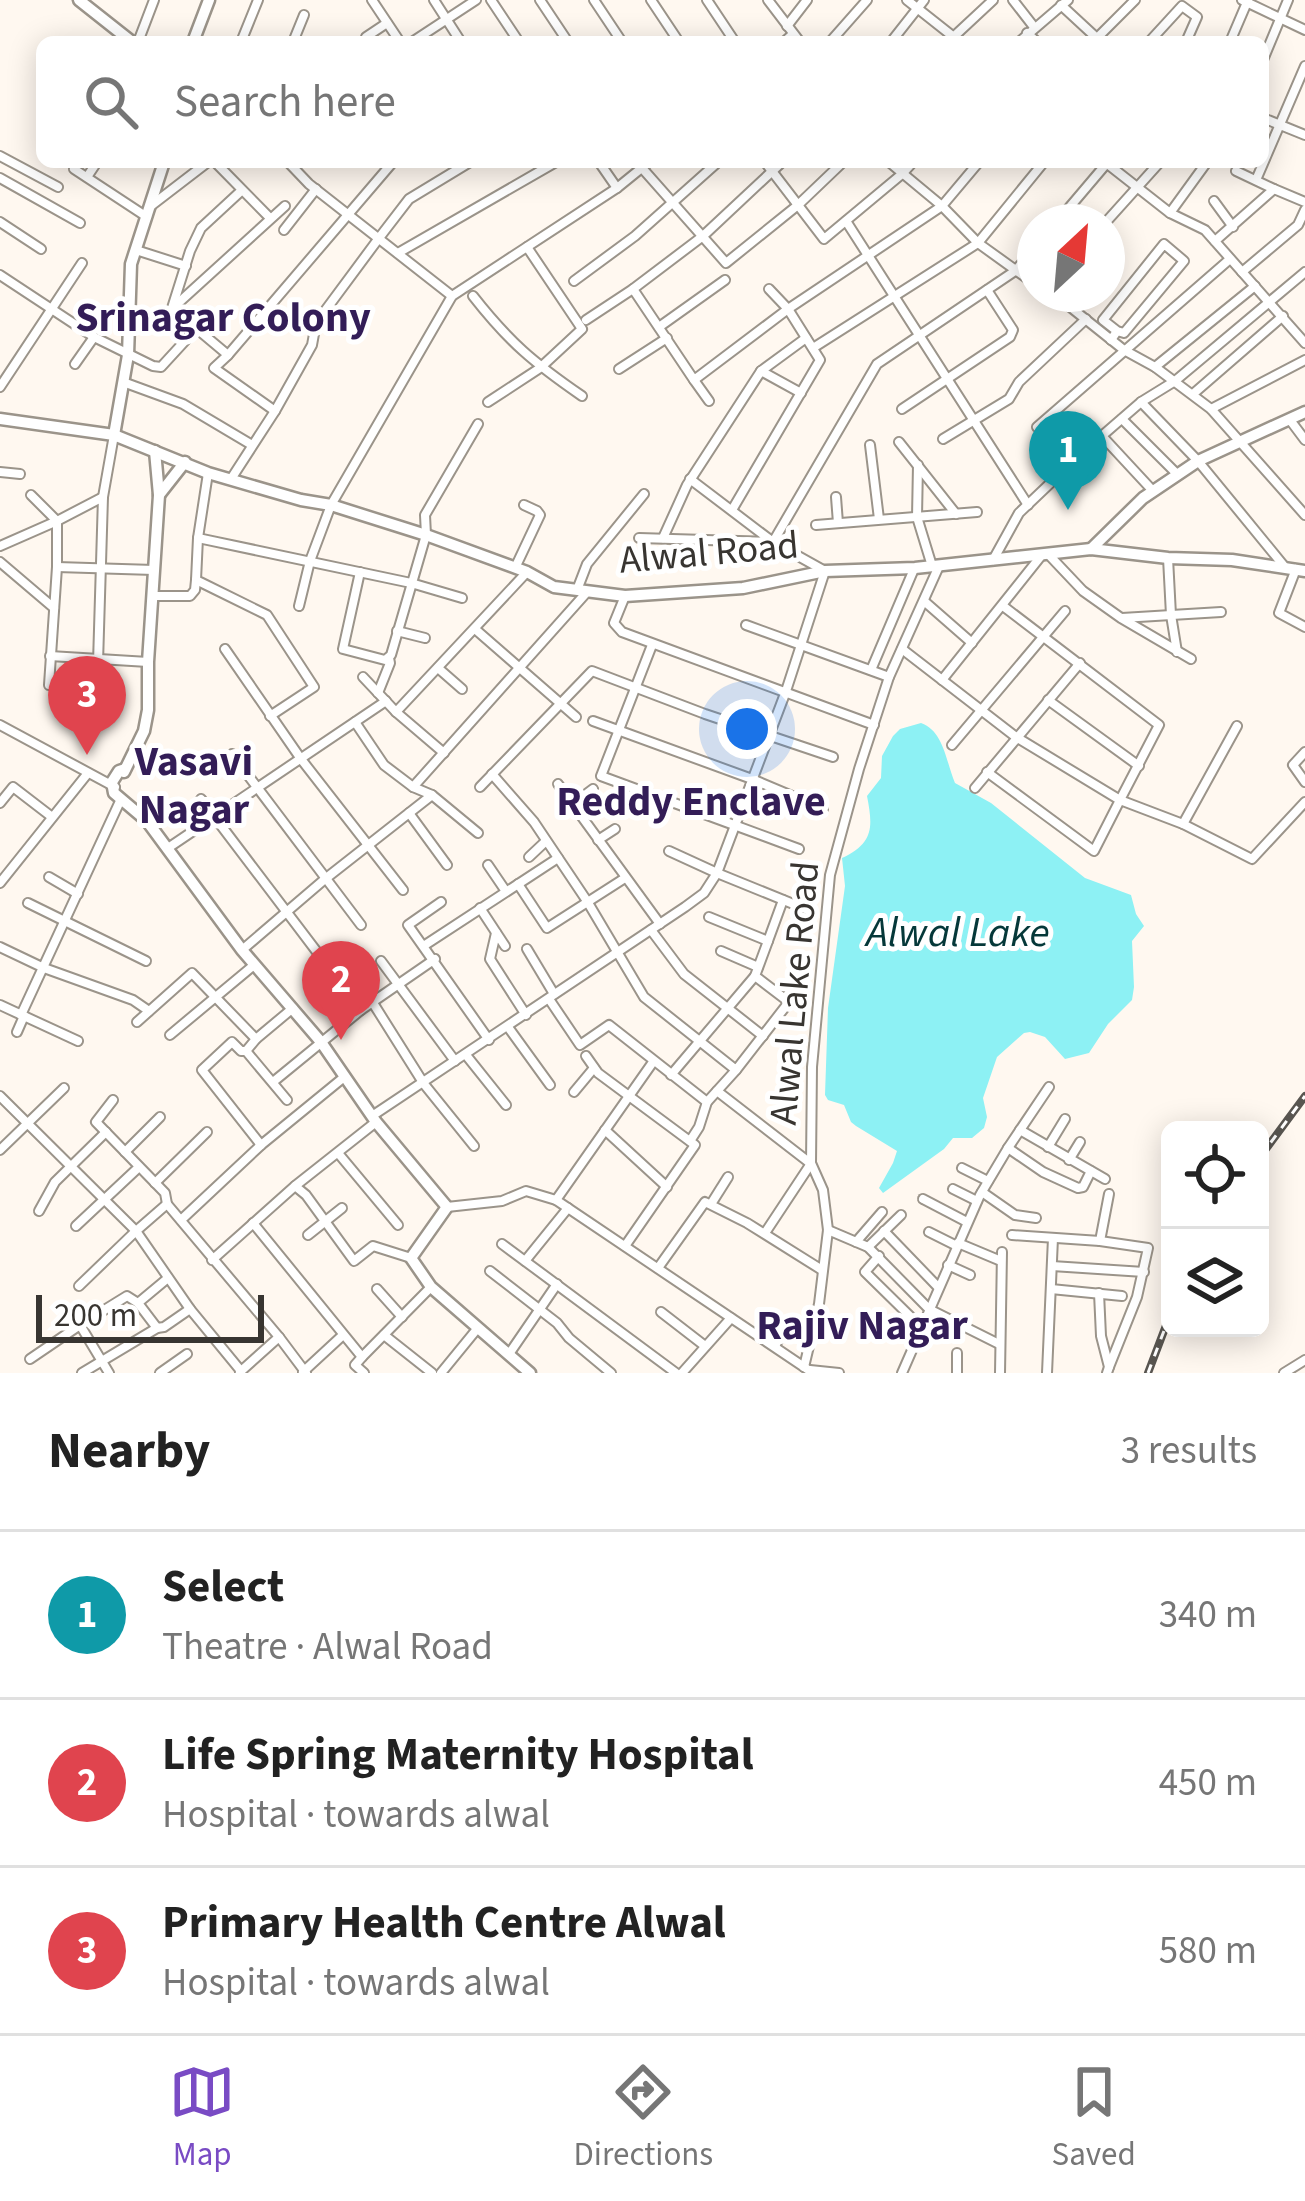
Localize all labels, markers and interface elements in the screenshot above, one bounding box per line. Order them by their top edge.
search box [36,36,1269,168]
icon: search [78,69,144,135]
text: Search here [174,70,396,134]
north arrow [1017,204,1125,312]
district label: Srinagar Colony [75,288,371,348]
pin: 1 [1029,411,1107,510]
street label: Alwal Road [617,517,801,589]
pin: 3 [48,656,126,755]
your location [717,699,777,759]
district label: Vasavi Nagar [134,732,253,840]
district label: Reddy Enclave [556,772,826,832]
street label: Alwal Lake Road [756,859,834,1127]
water label: Alwal Lake [863,903,1050,963]
pin: 2 [302,941,380,1040]
map controls [1161,1121,1269,1337]
button: locate [1161,1121,1269,1229]
button: layers [1161,1229,1269,1337]
scale bar [36,1289,264,1342]
text: 200 m [54,1292,137,1339]
district label: Rajiv Nagar [756,1296,968,1356]
text: Nearby [48,1415,210,1487]
text: 3 results [1121,1423,1257,1479]
text: Select [162,1555,284,1619]
text: 1 [77,1587,97,1643]
text: 340 m [1159,1587,1257,1643]
text: Theatre · Alwal Road [162,1619,493,1675]
text: Life Spring Maternity Hospital [162,1723,754,1787]
text: 2 [77,1755,97,1811]
text: 450 m [1159,1755,1257,1811]
text: Hospital · towards alwal [162,1787,550,1843]
text: Primary Health Centre Alwal [162,1891,726,1955]
text: 3 [77,1923,97,1979]
text: 580 m [1159,1923,1257,1979]
text: Hospital · towards alwal [162,1955,550,2011]
tab: Map [169,2059,235,2178]
tab: Directions [574,2059,713,2178]
tab: Saved [1052,2059,1136,2178]

